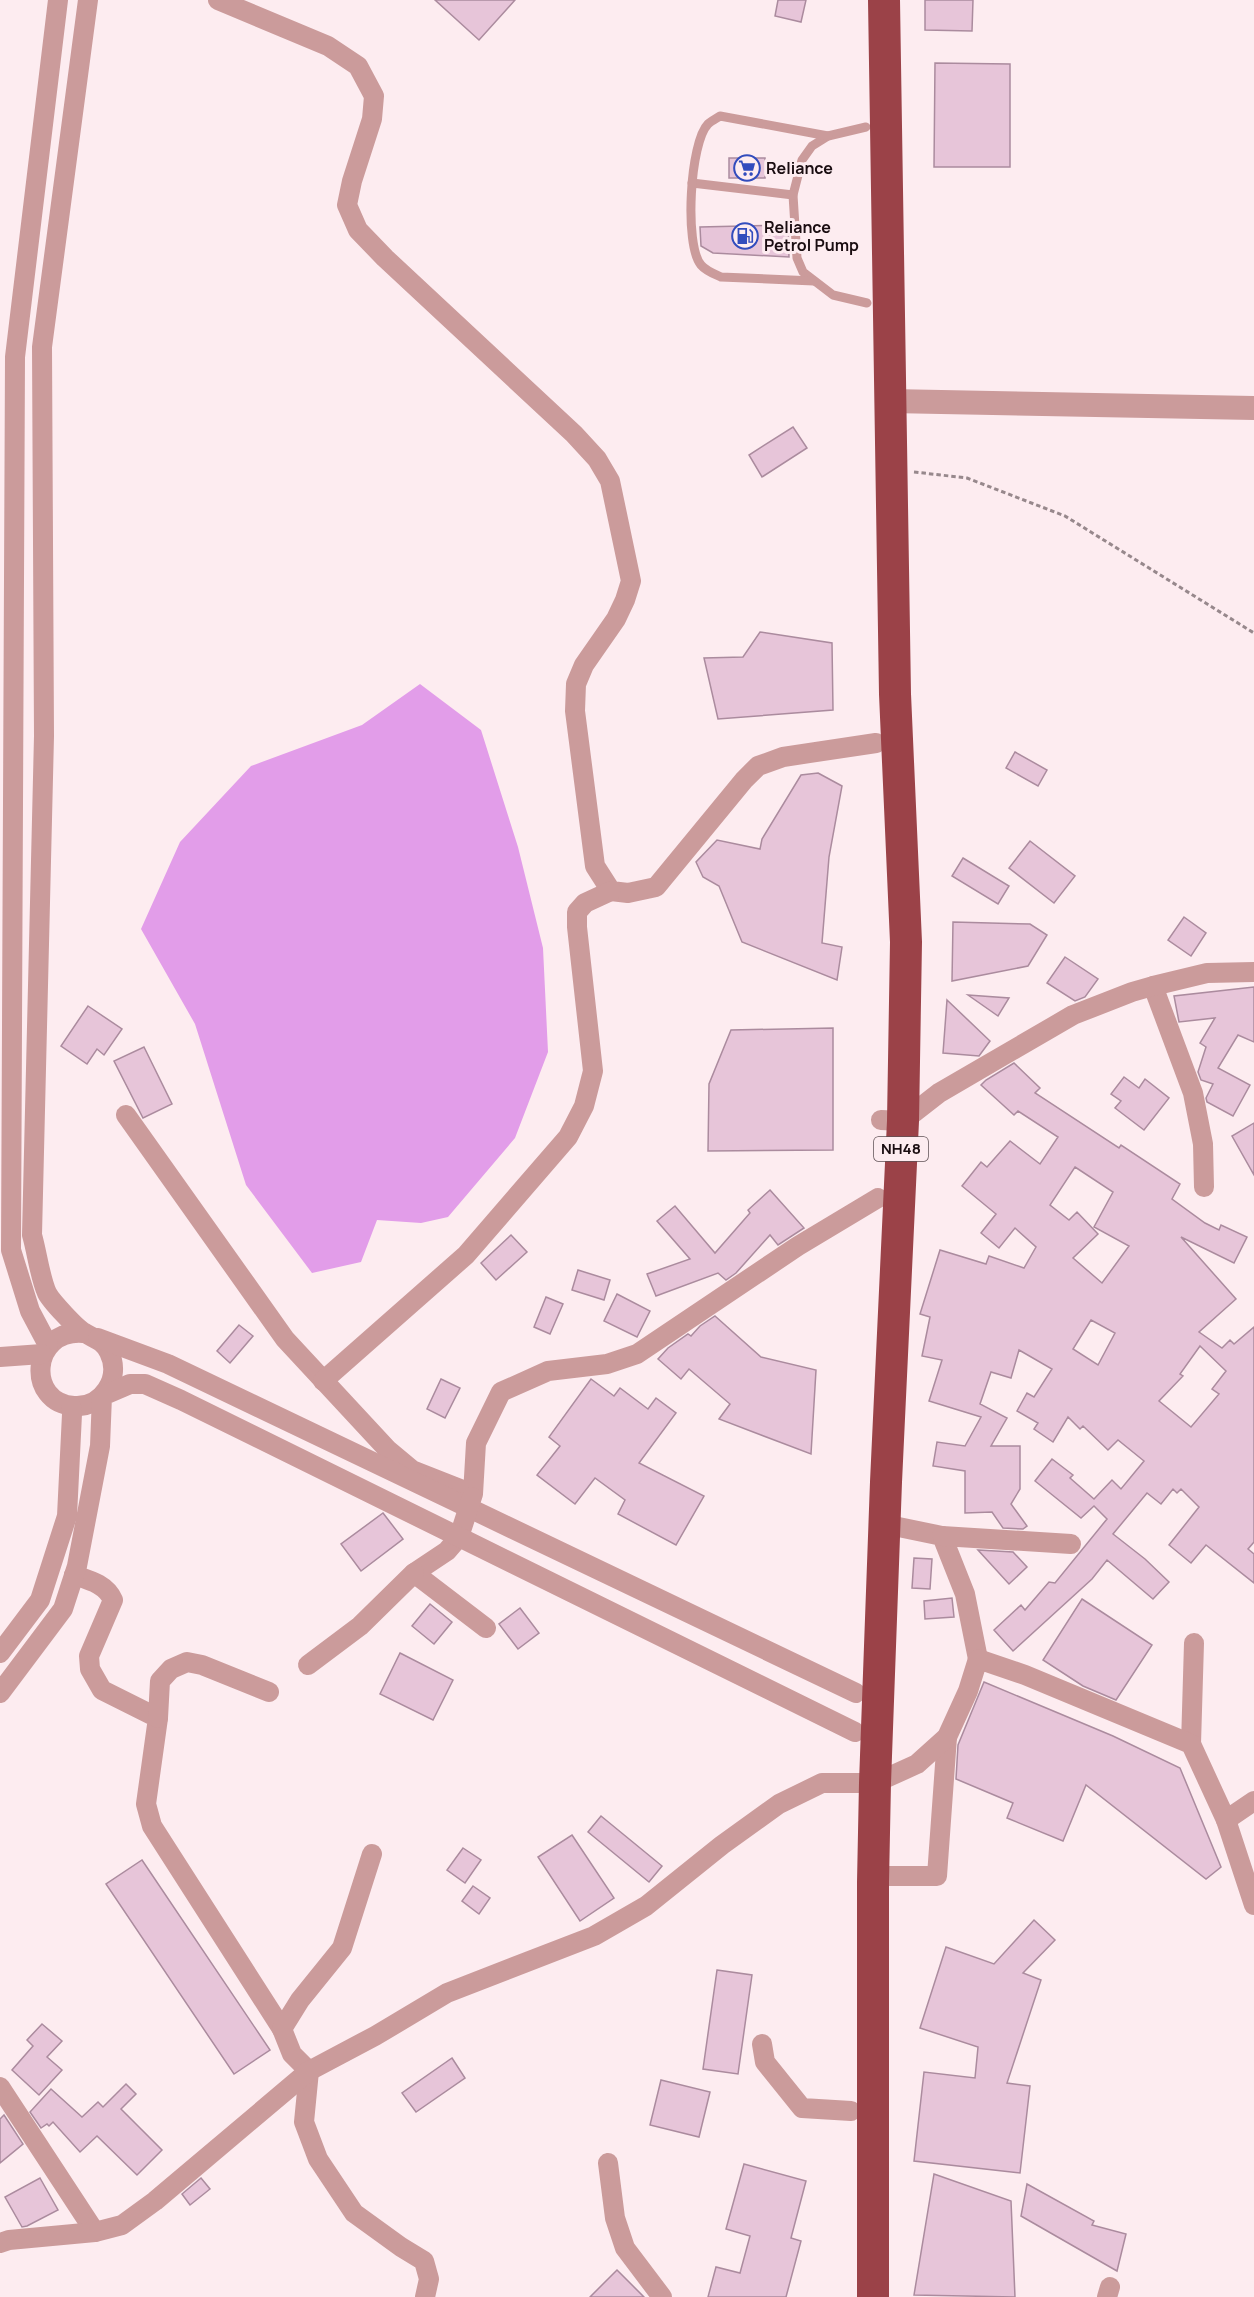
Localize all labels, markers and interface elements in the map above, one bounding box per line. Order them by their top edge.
supermarket icon: Reliance [732,153,762,183]
place label: Reliance [766,157,833,179]
place label: Reliance Petrol Pump [764,216,859,256]
fuel station icon: Reliance Petrol Pump [730,221,760,251]
road number: NH48 [874,1137,928,1161]

